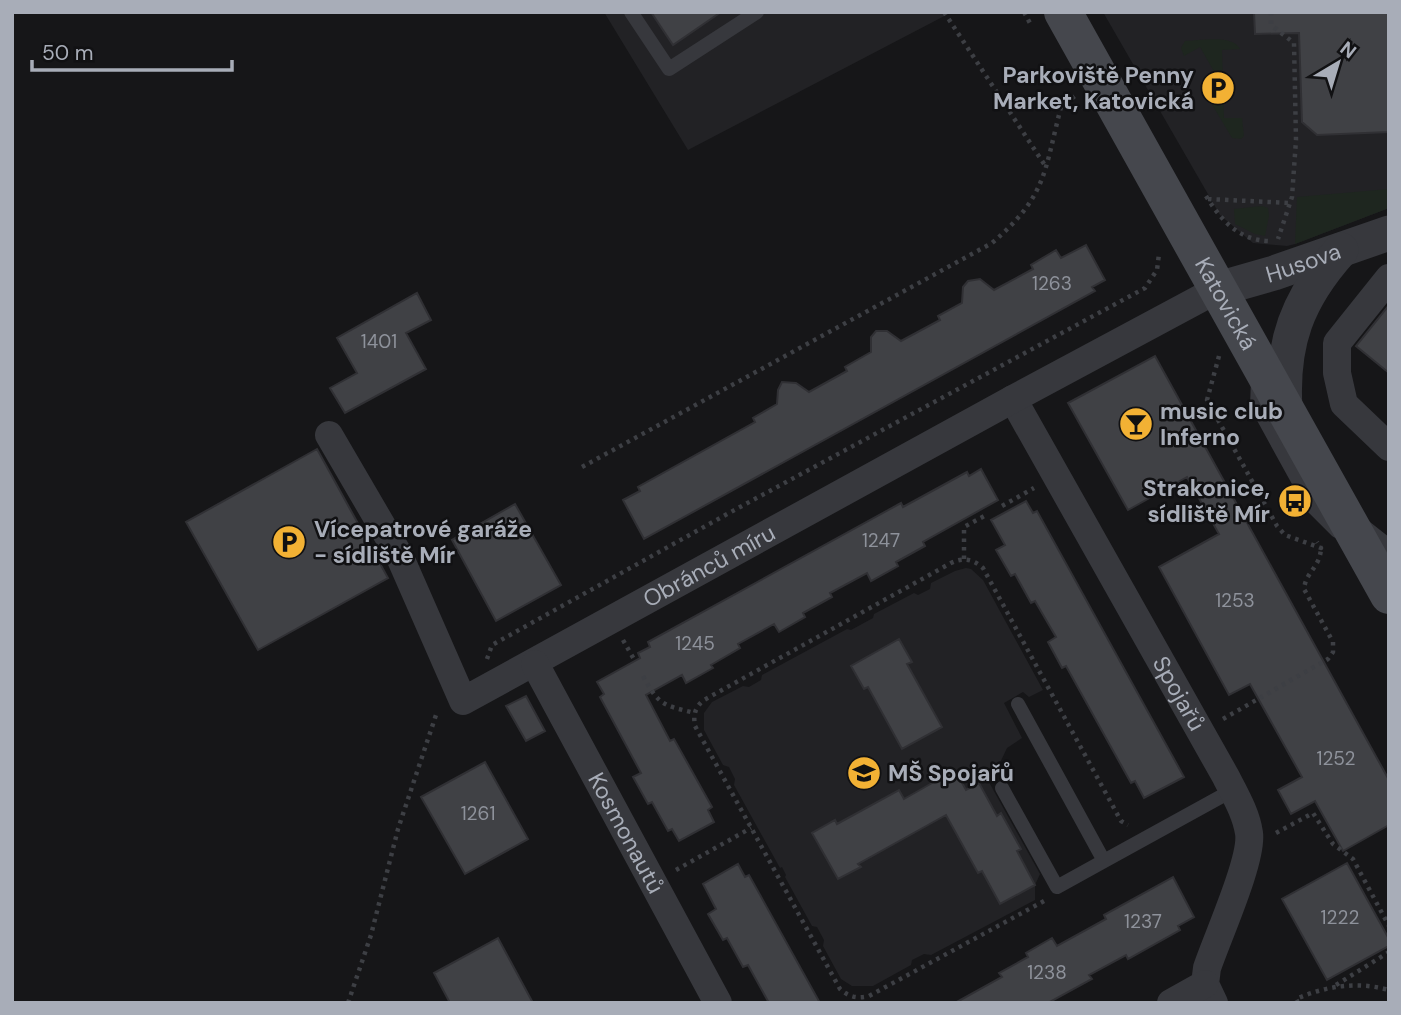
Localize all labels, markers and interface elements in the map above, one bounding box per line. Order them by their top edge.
scale bar [32,28,231,72]
north arrow [1303,28,1373,98]
text: N [1335,36,1361,64]
text: 50 m [42,39,93,67]
place label: Parkoviště Penny Market, Katovická [993,60,1194,116]
parking icon: Parkoviště Penny Market, Katovická [1199,69,1237,107]
street label: Husova [1262,236,1345,290]
street label: Katovická [1188,252,1264,355]
house number: 1263 [1032,271,1072,296]
house number: 1401 [361,329,397,354]
place label: music club Inferno [1160,396,1283,452]
bar icon: music club Inferno [1117,405,1155,443]
place label: Strakonice, sídliště Mír [1143,473,1270,529]
bus stop icon: Strakonice, sídliště Mír [1276,482,1314,520]
place label: Vícepatrové garáže - sídliště Mír [314,514,532,570]
street label: Obránců míru [638,518,780,614]
parking icon: Vícepatrové garáže - sídliště Mír [270,523,308,561]
house number: 1247 [862,528,900,553]
house number: 1253 [1215,588,1255,613]
house number: 1245 [675,631,715,656]
street label: Spojařů [1146,651,1212,736]
house number: 1252 [1316,746,1356,771]
school or university icon: MŠ Spojařů [845,754,883,792]
place label: MŠ Spojařů [888,758,1014,788]
street label: Kosmonautů [581,767,671,899]
house number: 1261 [461,801,495,826]
house number: 1222 [1321,905,1359,930]
house number: 1237 [1124,909,1162,934]
house number: 1238 [1027,960,1067,985]

